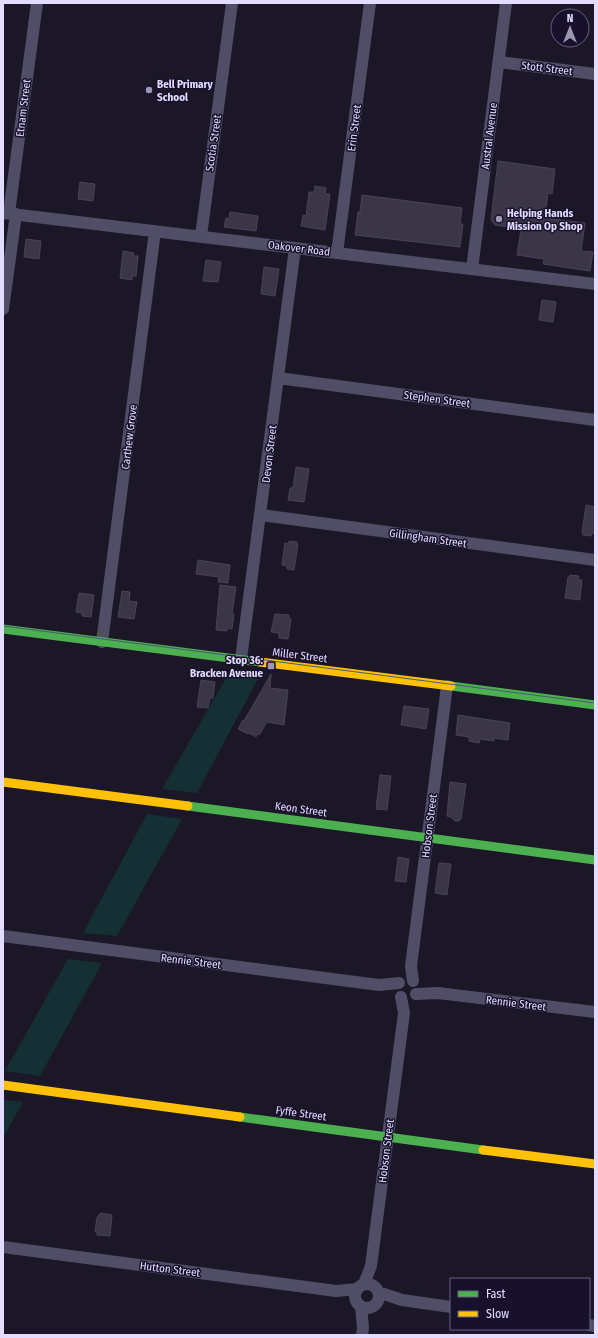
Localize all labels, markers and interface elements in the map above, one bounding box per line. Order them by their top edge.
north arrow [550,8,590,48]
text: N [567,12,573,25]
street label: Stott Street [521,59,574,78]
street label: Etnam Street [14,78,34,138]
place label: Bell Primary School [157,78,214,104]
marker: Bell Primary School [144,85,154,95]
street label: Austral Avenue [479,102,500,170]
street label: Erin Street [345,104,364,152]
street label: Scotia Street [203,113,224,172]
place label: Helping Hands Mission Op Shop [507,207,583,233]
marker: Helping Hands Mission Op Shop [494,214,504,224]
street label: Oakover Road [267,238,331,259]
street label: Stephen Street [403,388,471,411]
street label: Carthew Grove [119,404,140,470]
street label: Devon Street [260,424,280,484]
street label: Gillingham Street [388,527,468,550]
street label: Miller Street [272,646,329,665]
place label: Stop 36: Bracken Avenue [190,654,263,680]
marker: Stop 36: Bracken Avenue [266,661,276,671]
street label: Hobson Street [419,793,440,859]
street label: Keon Street [274,799,328,820]
street label: Rennie Street [160,951,222,972]
street label: Rennie Street [485,993,547,1014]
street label: Fyffe Street [275,1104,327,1124]
street label: Hobson Street [376,1118,397,1184]
street label: Hutton Street [139,1259,201,1280]
legend [450,1278,590,1330]
text: Fast [486,1287,505,1301]
text: Slow [486,1307,509,1321]

